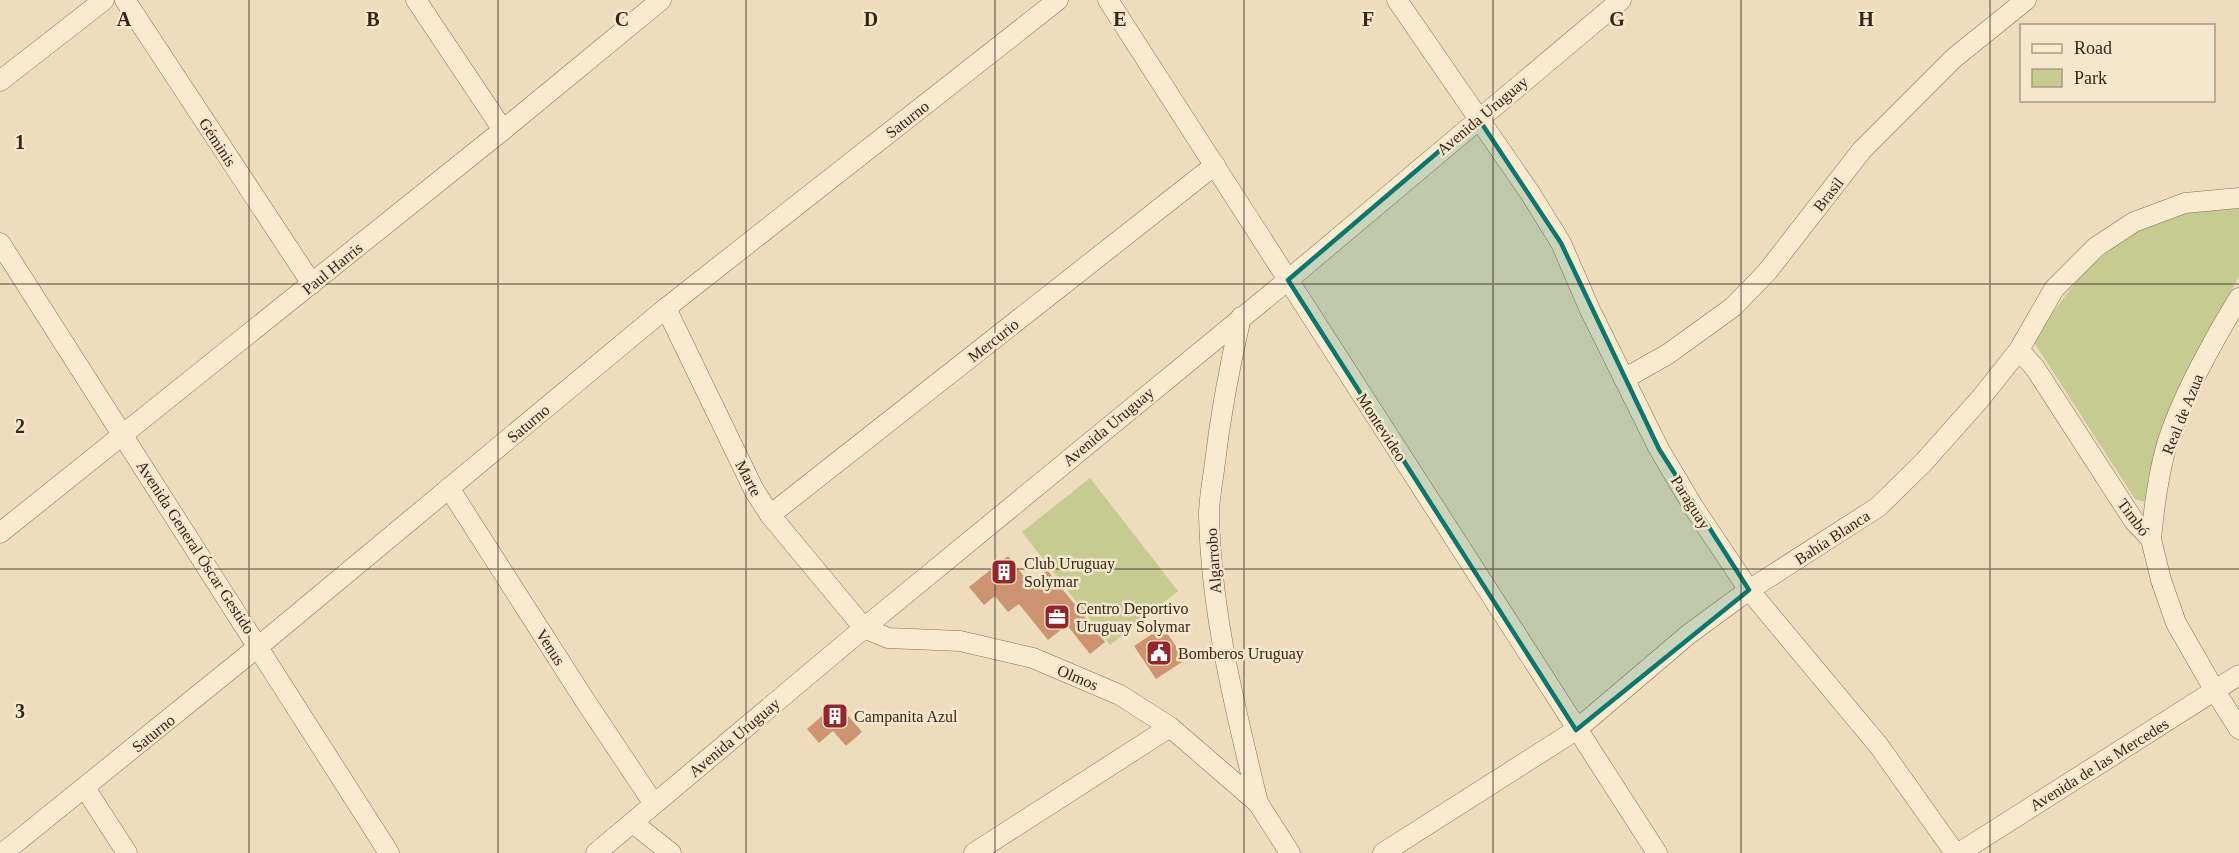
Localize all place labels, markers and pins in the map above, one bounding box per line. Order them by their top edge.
place label: Club Uruguay Solymar [1024,555,1115,591]
building icon: Club Uruguay Solymar [989,557,1019,587]
place label: Centro Deportivo Uruguay Solymar [1076,600,1191,636]
office icon: Centro Deportivo Uruguay Solymar [1042,602,1072,632]
public building icon: Bomberos Uruguay [1144,638,1174,668]
place label: Bomberos Uruguay [1178,645,1304,663]
building icon: Campanita Azul [820,701,850,731]
place label: Campanita Azul [854,708,958,726]

